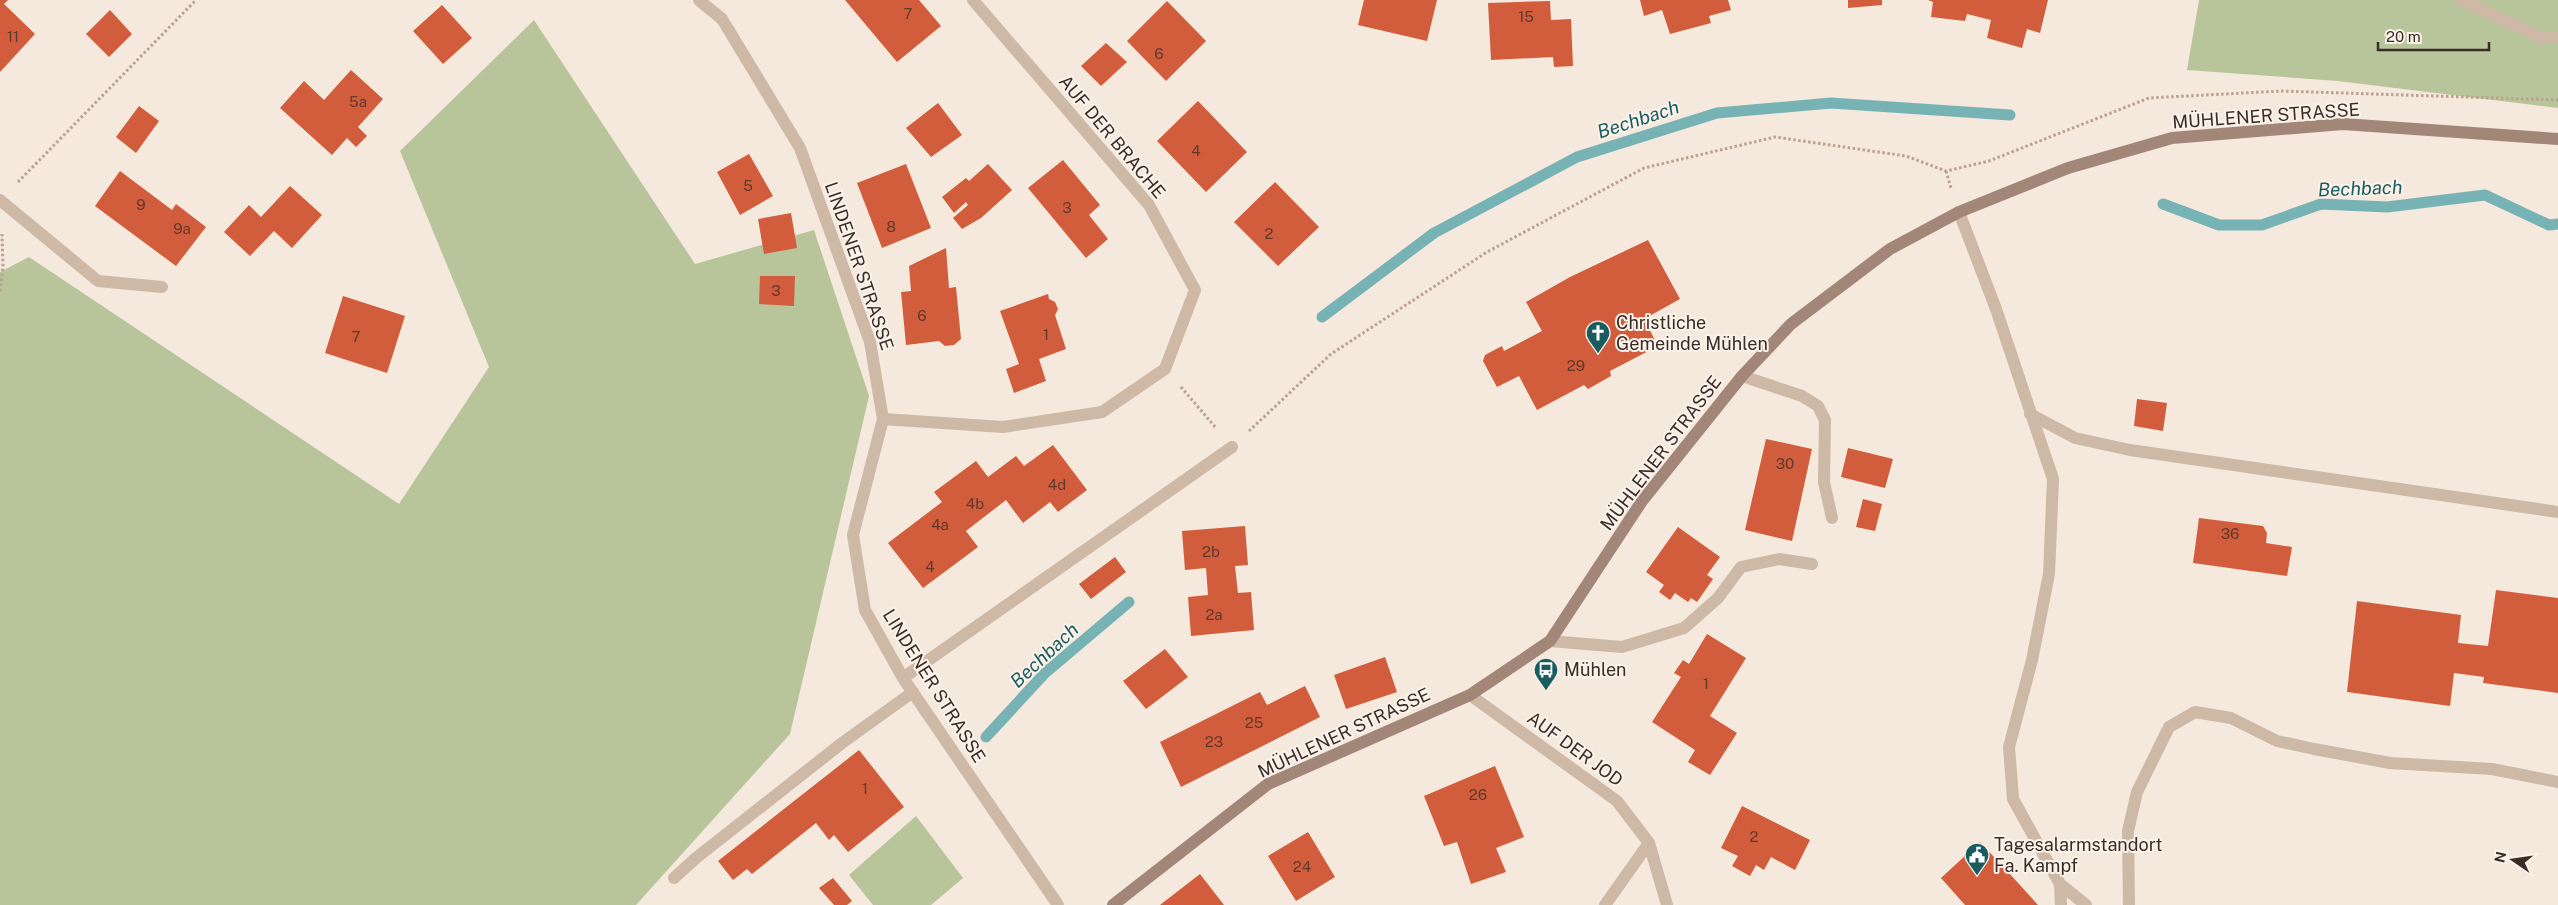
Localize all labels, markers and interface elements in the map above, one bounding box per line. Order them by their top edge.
house number: 7 [903,5,913,22]
house number: 15 [1518,8,1534,25]
scale bar [2378,20,2489,52]
house number: 11 [7,28,19,45]
text: 20 m [2386,28,2421,45]
house number: 6 [1154,45,1164,62]
street label: AUF DER BRACHE [1055,71,1170,202]
house number: 5a [349,93,367,110]
water label: Bechbach [1594,95,1682,143]
street label: MÜHLENER STRASSE [2171,97,2360,133]
house number: 4 [1191,142,1201,159]
water label: Bechbach [2317,176,2403,200]
house number: 5 [743,177,753,194]
street label: LINDENER STRASSE [821,179,898,353]
house number: 9 [136,196,146,213]
house number: 3 [1062,199,1072,216]
house number: 8 [886,218,896,235]
house number: 9a [173,220,191,237]
house number: 2 [1265,225,1274,242]
house number: 3 [771,282,781,299]
house number: 6 [917,307,927,324]
place label: Christliche Gemeinde Mühlen [1616,312,1768,354]
church icon: Christliche Gemeinde Mühlen [1585,320,1611,354]
house number: 1 [1043,326,1049,343]
house number: 7 [351,328,361,345]
house number: 29 [1567,357,1585,374]
street label: MÜHLENER STRASSE [1595,371,1726,534]
house number: 30 [1776,455,1794,472]
house number: 4d [1048,476,1066,493]
house number: 4b [966,495,984,512]
house number: 4a [931,516,949,533]
house number: 36 [2221,525,2239,542]
house number: 2b [1202,543,1220,560]
house number: 4 [925,558,935,575]
street label: LINDENER STRASSE [879,605,990,766]
house number: 2a [1205,606,1223,623]
water label: Bechbach [1006,618,1082,692]
bus stop icon: Mühlen [1533,657,1559,691]
place label: Mühlen [1564,659,1626,680]
house number: 1 [1703,675,1709,692]
street label: MÜHLENER STRASSE [1254,682,1433,782]
street label: AUF DER JOD [1523,707,1627,790]
house number: 25 [1245,714,1263,731]
house number: 23 [1205,733,1223,750]
house number: 1 [862,780,868,797]
house number: 26 [1469,786,1487,803]
house number: 2 [1750,828,1759,845]
place label: Tagesalarmstandort Fa. Kampf [1994,834,2162,876]
north arrow [2488,835,2538,885]
public building icon: Tagesalarmstandort Fa. Kampf [1964,842,1990,876]
text: N [2491,850,2509,864]
house number: 24 [1293,858,1311,875]

